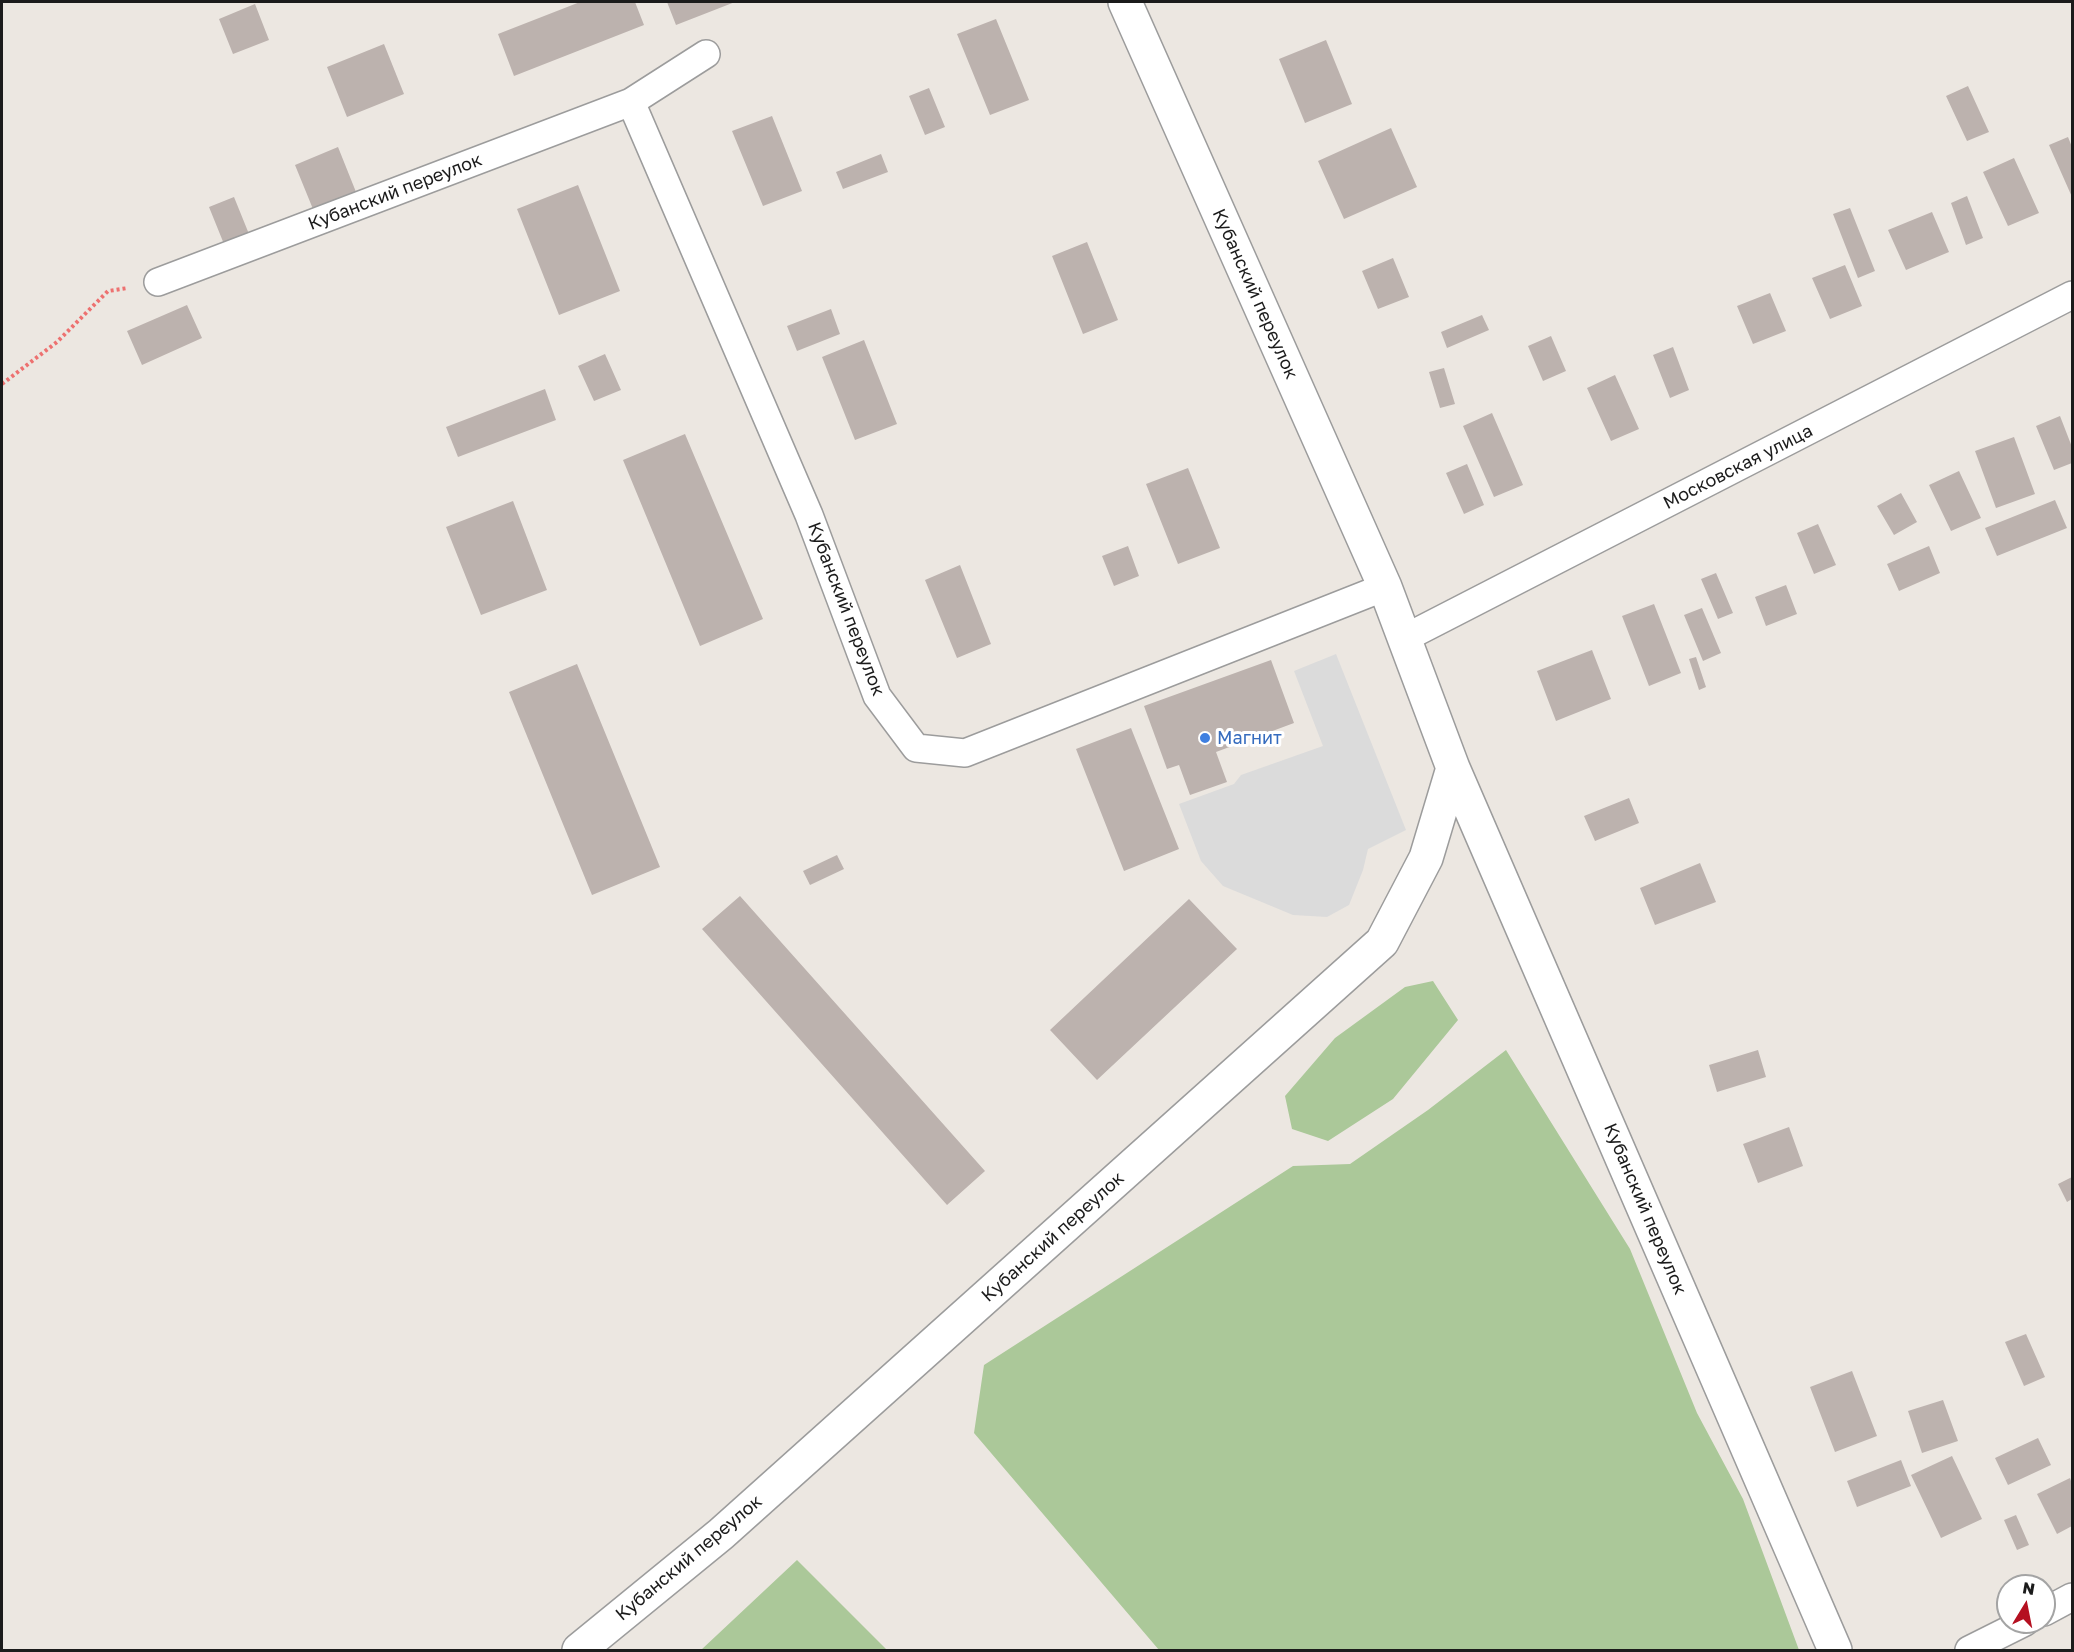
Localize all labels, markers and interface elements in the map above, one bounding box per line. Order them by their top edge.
street label: Кубанский переулок [305,149,485,235]
street label: Кубанский переулок [1208,205,1302,383]
street label: Московская улица [1660,420,1816,514]
street label: Кубанский переулок [803,519,889,699]
place label: Магнит [1217,727,1282,749]
marker: Магнит [1198,731,1212,745]
street label: Кубанский переулок [1599,1120,1691,1298]
street label: Кубанский переулок [977,1167,1129,1307]
street label: Кубанский переулок [611,1491,767,1625]
north arrow [1996,1574,2056,1634]
text: N [2021,1577,2037,1599]

